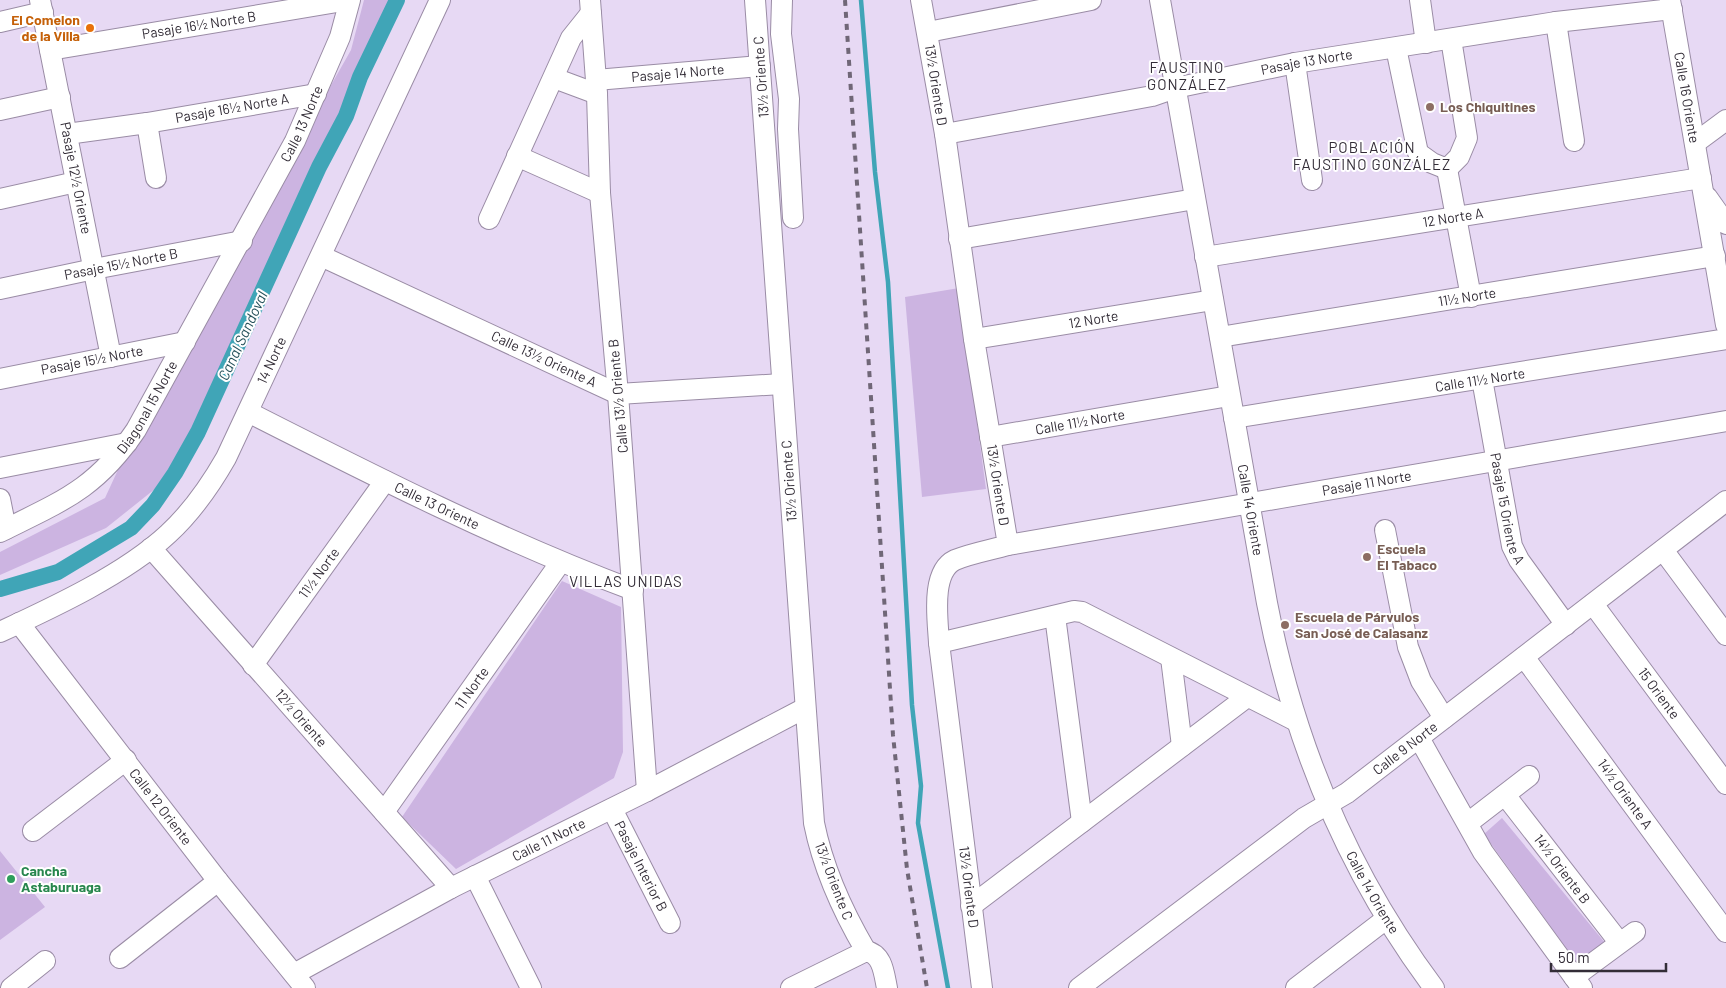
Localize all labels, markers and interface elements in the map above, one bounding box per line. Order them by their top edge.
street label: Pasaje 16½ Norte B [141,7,257,42]
place label: El Comelon de la Villa [11,11,80,44]
marker: El Comelon de la Villa [84,22,96,34]
street label: 13½ Oriente C [749,35,772,119]
street label: 13½ Oriente D [922,43,951,127]
street label: Pasaje 13 Norte [1259,45,1354,78]
street label: Calle 16 Oriente [1671,51,1703,144]
district label: FAUSTINO GONZÁLEZ [1147,58,1227,93]
street label: Pasaje 14 Norte [630,60,725,85]
street label: Calle 13 Norte [276,83,326,165]
street label: Pasaje 16½ Norte A [174,89,291,126]
place label: Los Chiquitines [1440,98,1536,115]
marker: Los Chiquitines [1424,101,1436,113]
street label: Pasaje 12½ Oriente [57,120,96,236]
district label: POBLACIÓN FAUSTINO GONZÁLEZ [1293,138,1451,173]
street label: 12 Norte A [1421,204,1485,230]
street label: Pasaje 15½ Norte B [63,244,179,283]
street label: 11½ Norte [1437,284,1497,309]
water label: Canal Sandoval [214,288,271,383]
street label: 12 Norte [1067,307,1119,331]
street label: Calle 13½ Oriente A [489,327,600,391]
street label: 14 Norte [253,334,290,386]
street label: Calle 13½ Oriente B [604,338,631,454]
street label: Pasaje 15½ Norte [39,341,144,378]
street label: Diagonal 15 Norte [113,358,181,457]
street label: Calle 11½ Norte [1434,364,1526,395]
street label: Calle 11½ Norte [1034,405,1126,438]
street label: 13½ Oriente C [777,439,800,523]
street label: 13½ Oriente D [984,443,1013,527]
street label: Pasaje 15 Oriente A [1487,451,1529,567]
street label: Calle 14 Oriente [1235,463,1267,557]
street label: Pasaje 11 Norte [1321,466,1413,499]
street label: Calle 13 Oriente [392,478,482,533]
place label: Escuela El Tabaco [1377,540,1437,573]
street label: 11½ Norte [295,544,343,601]
marker: Escuela El Tabaco [1361,551,1373,563]
district label: VILLAS UNIDAS [569,572,683,590]
place label: Escuela de Párvulos San José de Calasanz [1295,608,1429,641]
marker: Escuela de Párvulos San José de Calasanz [1279,619,1291,631]
street label: 11 Norte [451,663,492,712]
street label: 15 Oriente [1635,664,1684,722]
street label: 12½ Oriente [272,685,331,750]
street label: Calle 9 Norte [1369,718,1440,778]
street label: 14½ Oriente A [1594,755,1657,833]
street label: Calle 12 Oriente [126,765,196,848]
street label: Calle 11 Norte [509,814,588,865]
street label: Pasaje Interior B [611,818,672,914]
street label: 14½ Oriente B [1531,830,1594,907]
street label: 13½ Oriente C [812,839,857,922]
street label: 13½ Oriente D [956,845,983,929]
street label: Calle 14 Oriente [1343,848,1403,937]
place label: Cancha Astaburuaga [21,862,101,895]
marker: Cancha Astaburuaga [5,873,17,885]
scale bar [1551,940,1666,972]
text: 50 m [1558,948,1590,966]

